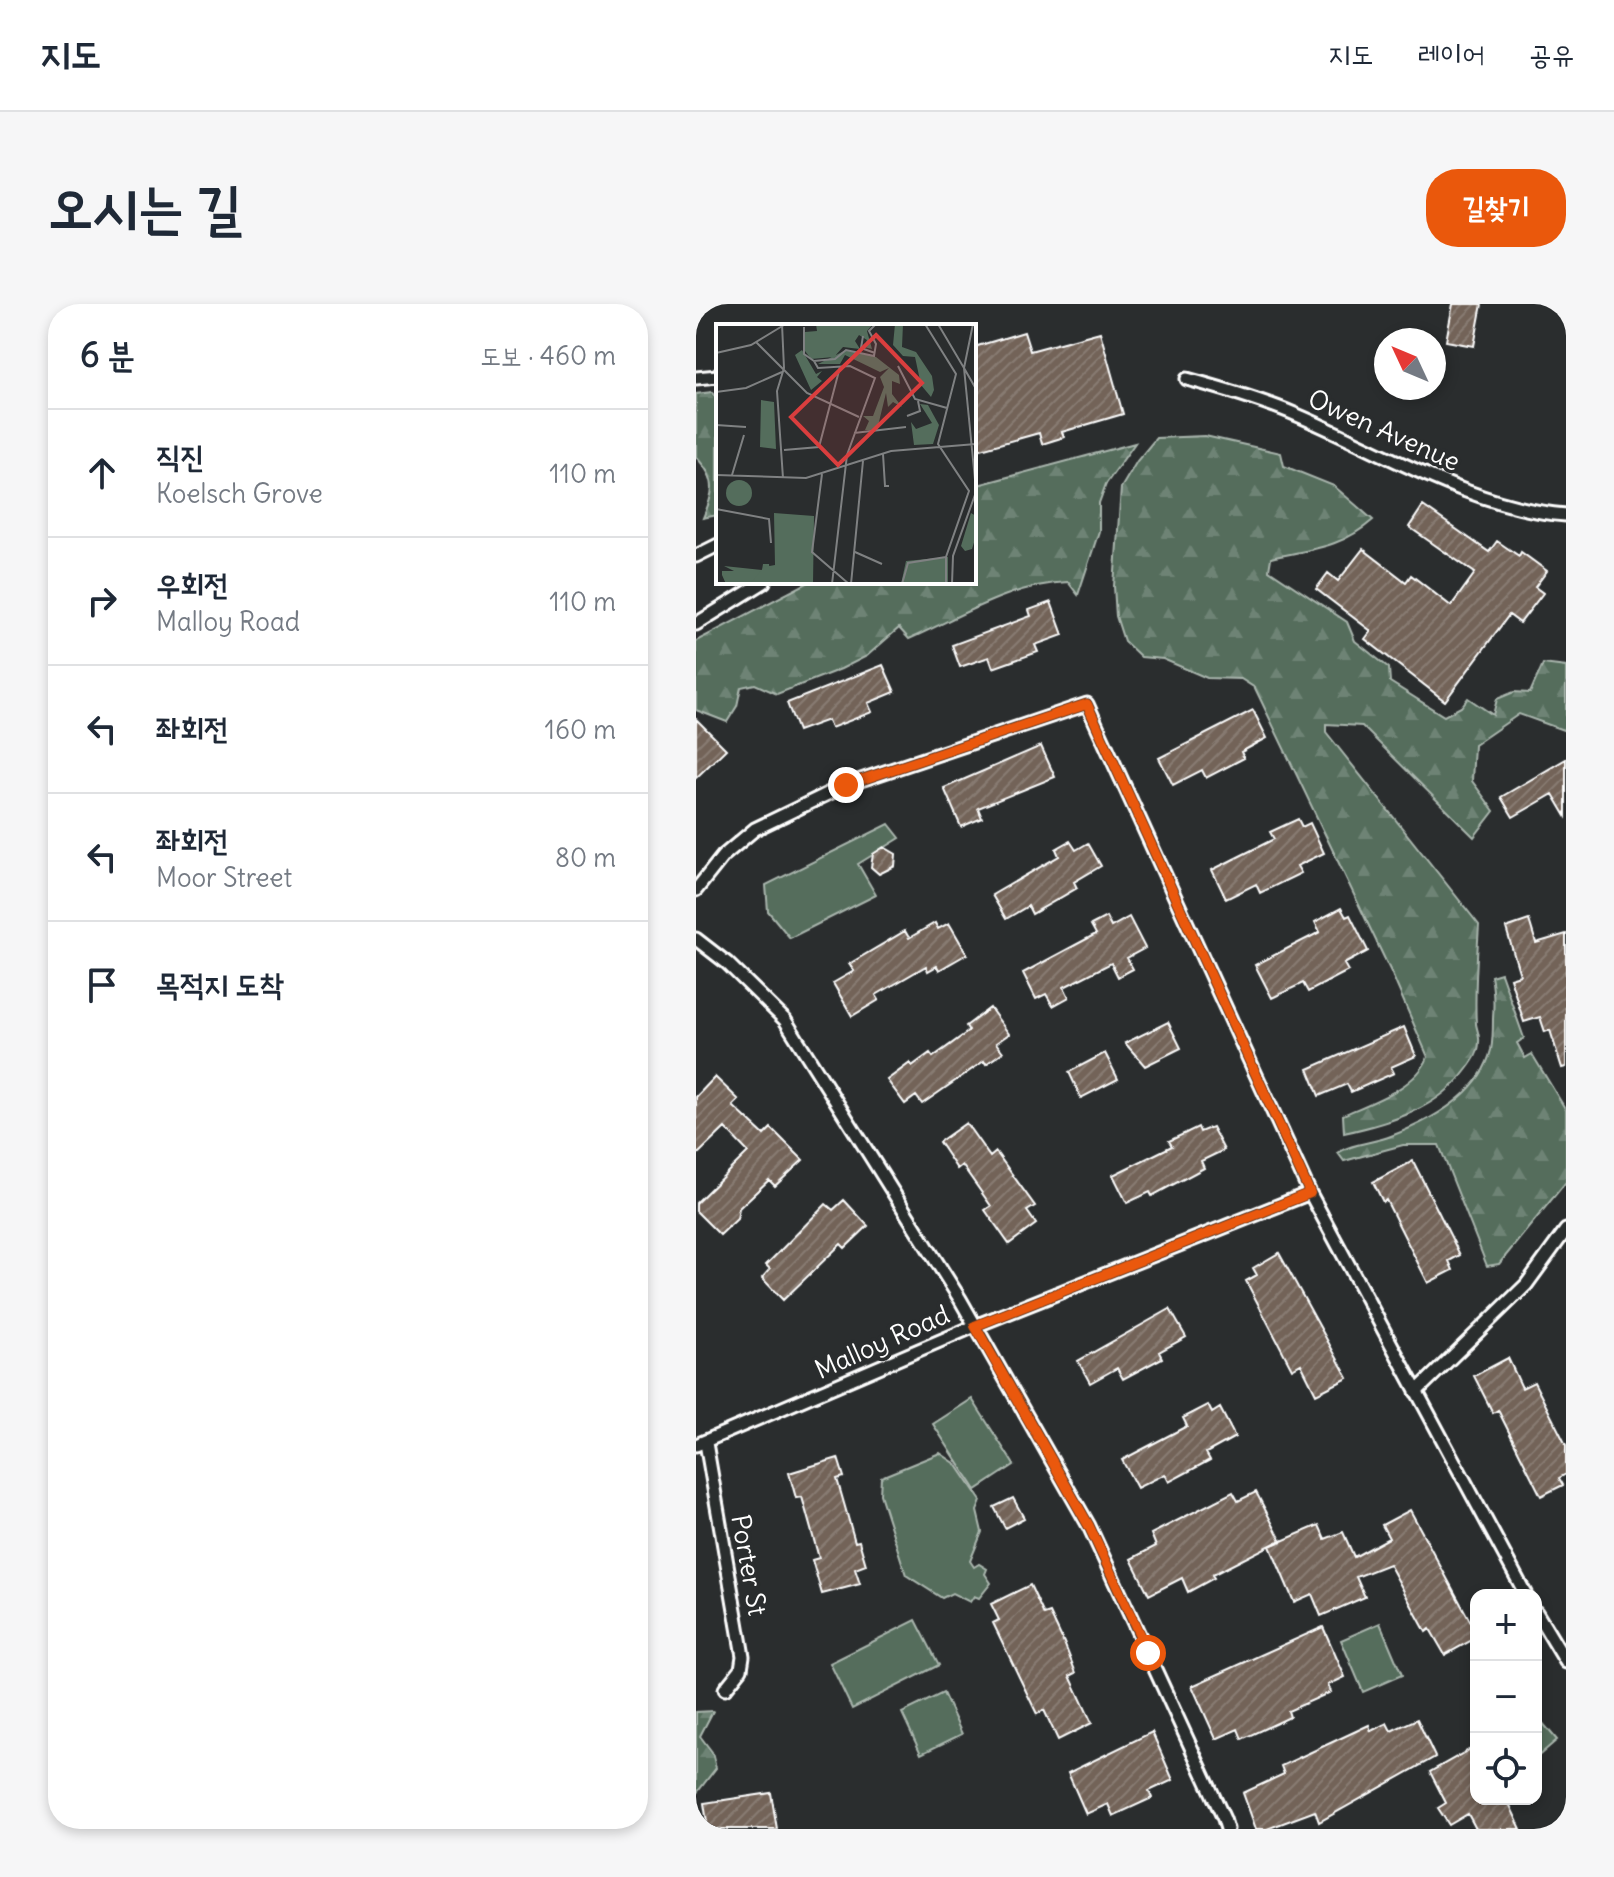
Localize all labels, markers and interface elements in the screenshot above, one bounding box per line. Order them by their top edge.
text: 지도 [40,30,101,77]
text: 지도 [1328,36,1373,72]
text: 레이어 [1417,36,1485,72]
text: 공유 [1529,36,1574,72]
button: 길찾기 [1426,169,1566,247]
text: 오시는 길 [48,172,242,242]
inset map [716,324,976,584]
north arrow [1374,328,1446,400]
text: 6 분 [80,333,135,376]
text: 도보 · 460 m [480,339,616,372]
street label: Owen Avenue [1303,381,1465,478]
text: 직진 [156,437,204,475]
icon: ahead [80,451,124,495]
text: 110 m [549,457,616,490]
text: Koelsch Grove [156,477,323,510]
text: 우회전 [156,565,228,603]
icon: right [80,579,124,623]
text: 110 m [549,585,616,618]
text: Malloy Road [156,605,300,638]
icon: left [80,707,124,751]
text: 좌회전 [156,709,228,747]
text: 160 m [545,713,616,746]
route end [828,767,864,803]
text: 좌회전 [156,821,228,859]
icon: left [80,835,124,879]
text: 80 m [555,841,616,874]
text: Moor Street [156,861,292,894]
icon: arrive [80,963,124,1007]
text: 목적지 도착 [156,965,284,1003]
street label: Malloy Road [809,1297,954,1386]
street label: Porter St [724,1512,775,1618]
map controls [1470,1589,1542,1805]
button: + [1470,1589,1542,1661]
route start [1130,1635,1166,1671]
button: − [1470,1661,1542,1733]
button: locate [1470,1733,1542,1805]

